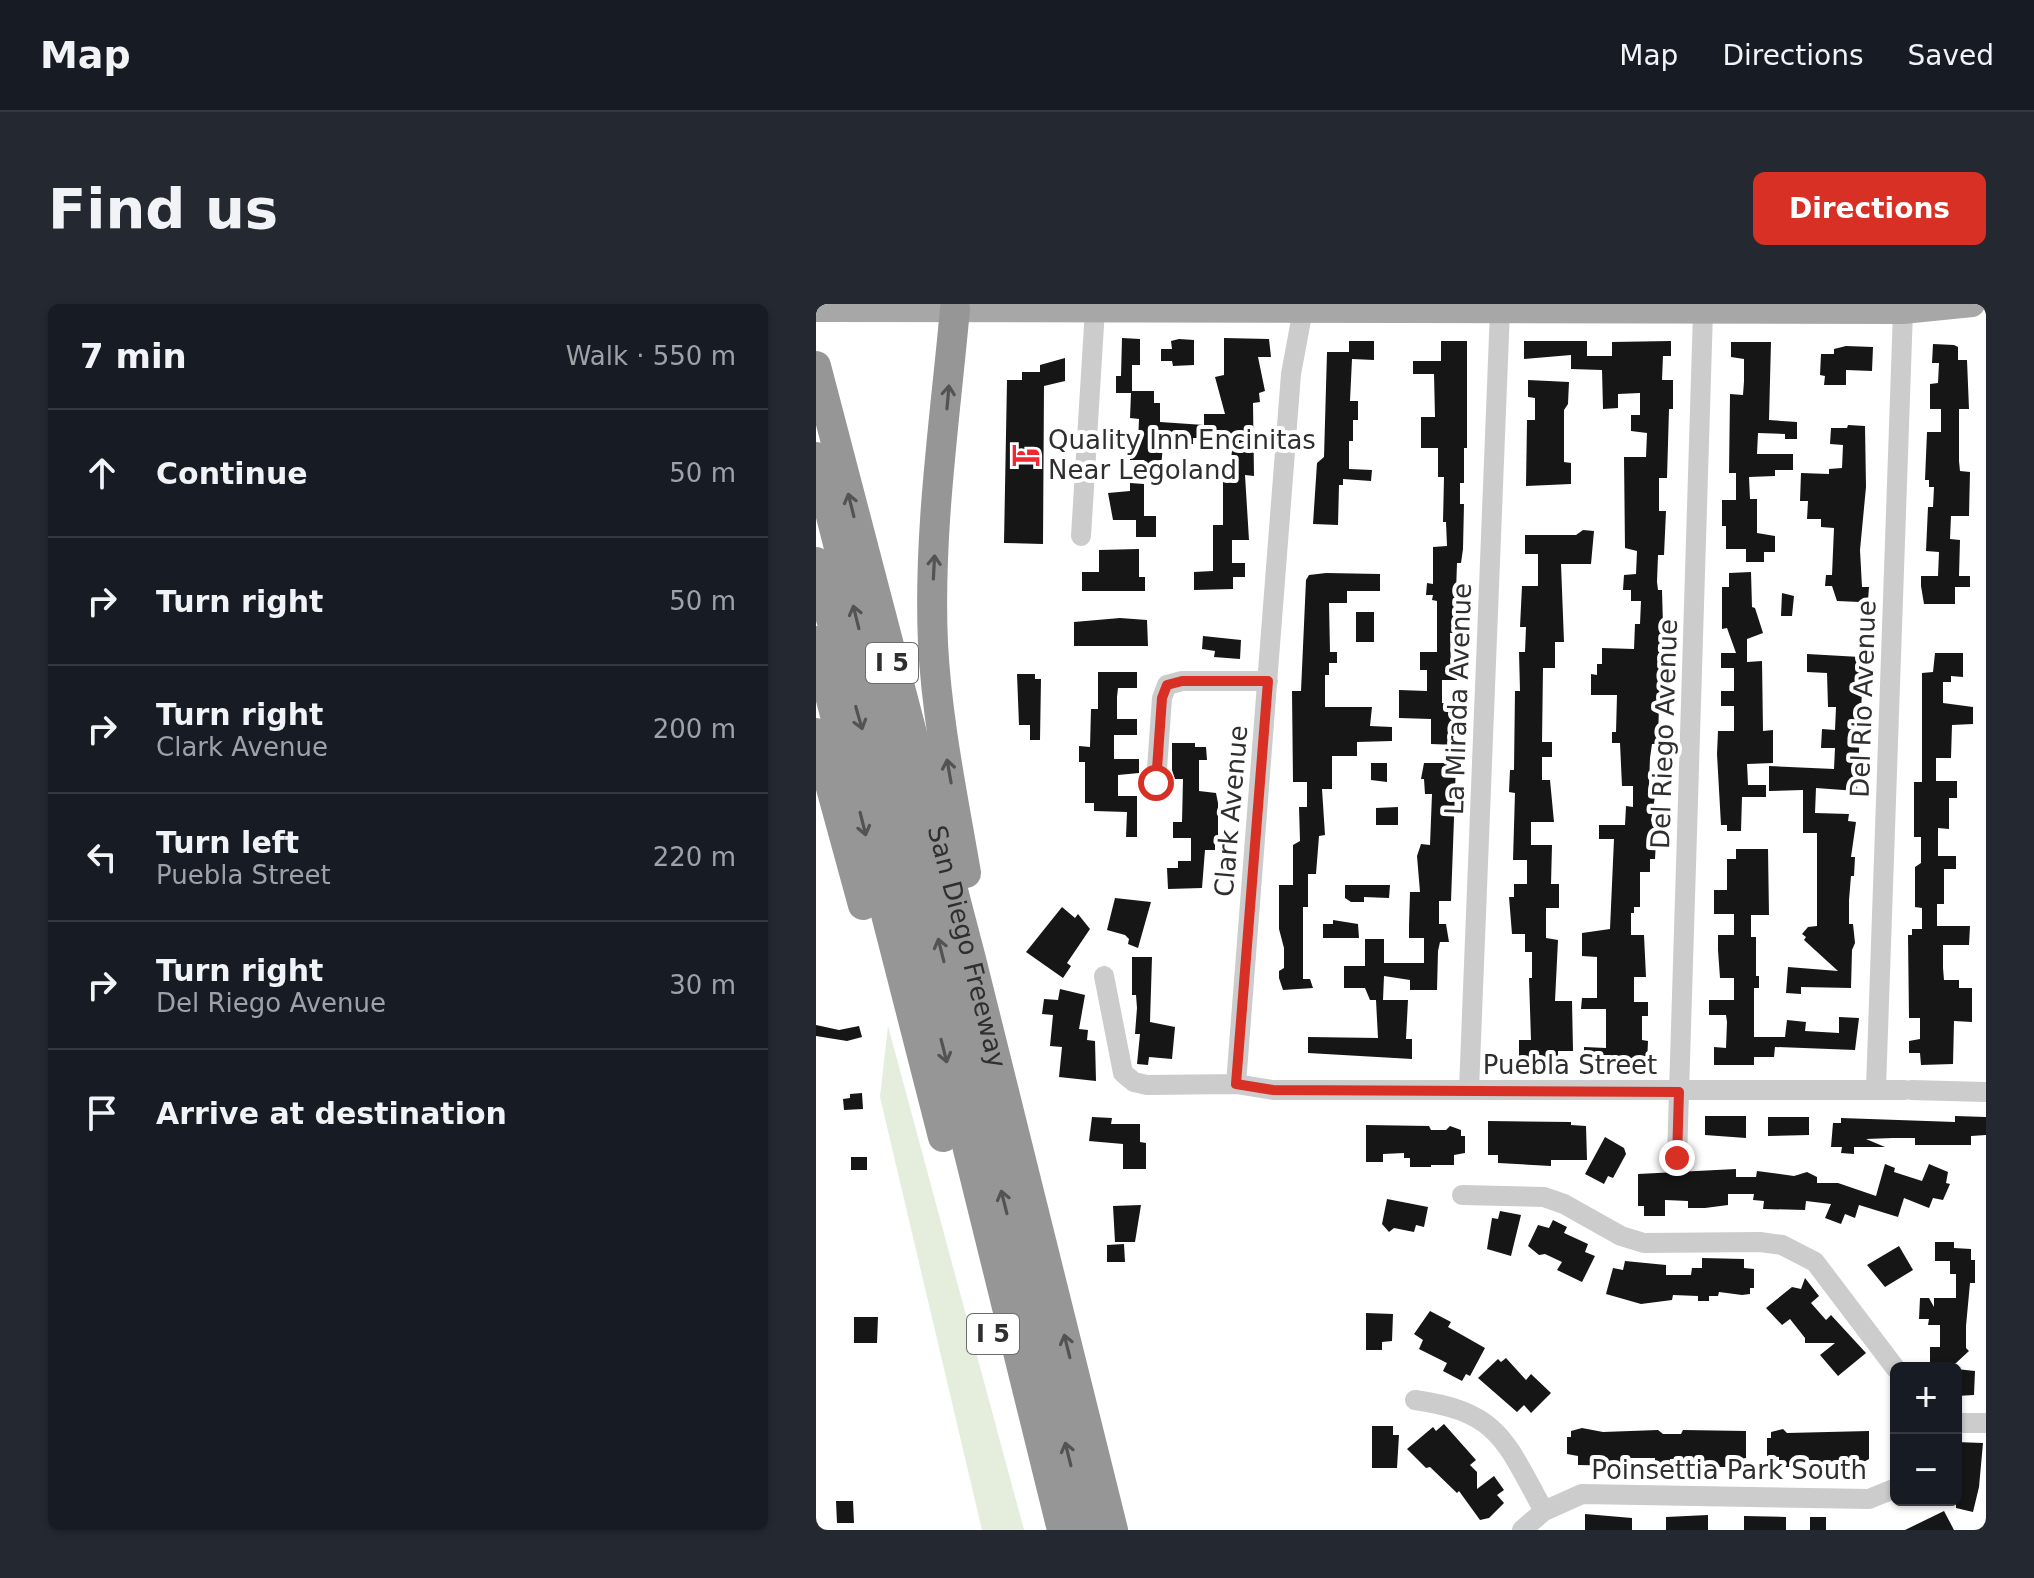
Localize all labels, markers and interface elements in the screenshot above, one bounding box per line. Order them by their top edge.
text: Map [40,33,131,77]
text: Map [1619,39,1678,72]
text: Directions [1722,39,1863,72]
text: Saved [1907,39,1994,72]
button: Directions [1753,172,1986,245]
text: Find us [48,176,278,241]
text: 7 min [80,336,187,376]
text: Walk · 550 m [566,341,736,371]
one-way arrow [941,384,956,411]
place label: Quality Inn Encinitas Near Legoland [1048,425,1316,485]
hotel icon: Quality Inn Encinitas Near Legoland [1011,440,1041,470]
icon: ahead [80,451,124,495]
text: Continue [156,456,308,491]
text: 50 m [669,458,736,488]
one-way arrow [843,492,858,518]
one-way arrow [926,554,941,581]
icon: right [80,579,124,623]
street label: La Mirada Avenue [1439,582,1477,816]
text: Turn right [156,584,323,619]
text: 50 m [669,586,736,616]
street label: Del Rio Avenue [1845,600,1881,798]
one-way arrow [848,604,863,630]
street label: Del Riego Avenue [1645,619,1683,849]
road number: I 5 [866,643,918,683]
text: Turn right [156,697,323,732]
one-way arrow [852,704,867,730]
icon: right [80,707,124,751]
text: 200 m [653,714,736,744]
street label: Clark Avenue [1209,724,1253,898]
text: Clark Avenue [156,732,328,762]
one-way arrow [940,759,955,784]
route start [1138,765,1174,801]
one-way arrow [857,810,872,836]
street label: San Diego Freeway [922,822,1012,1071]
text: Turn left [156,825,299,860]
icon: left [80,835,124,879]
text: 220 m [653,842,736,872]
text: Puebla Street [156,860,331,890]
one-way arrow [932,938,947,964]
text: Turn right [156,953,323,988]
icon: right [80,963,124,1007]
text: 30 m [669,970,736,1000]
text: Del Riego Avenue [156,988,386,1018]
one-way arrow [937,1038,952,1064]
street label: Puebla Street [1483,1050,1657,1080]
icon: arrive [80,1091,124,1135]
text: Arrive at destination [156,1096,507,1131]
route end [1659,1140,1695,1176]
one-way arrow [996,1190,1011,1216]
road number: I 5 [967,1314,1019,1354]
one-way arrow [1059,1333,1074,1359]
map controls [1890,1362,1962,1506]
button: + [1890,1362,1962,1434]
button: − [1890,1434,1962,1506]
one-way arrow [1060,1442,1075,1468]
street label: Poinsettia Park South [1591,1455,1867,1485]

